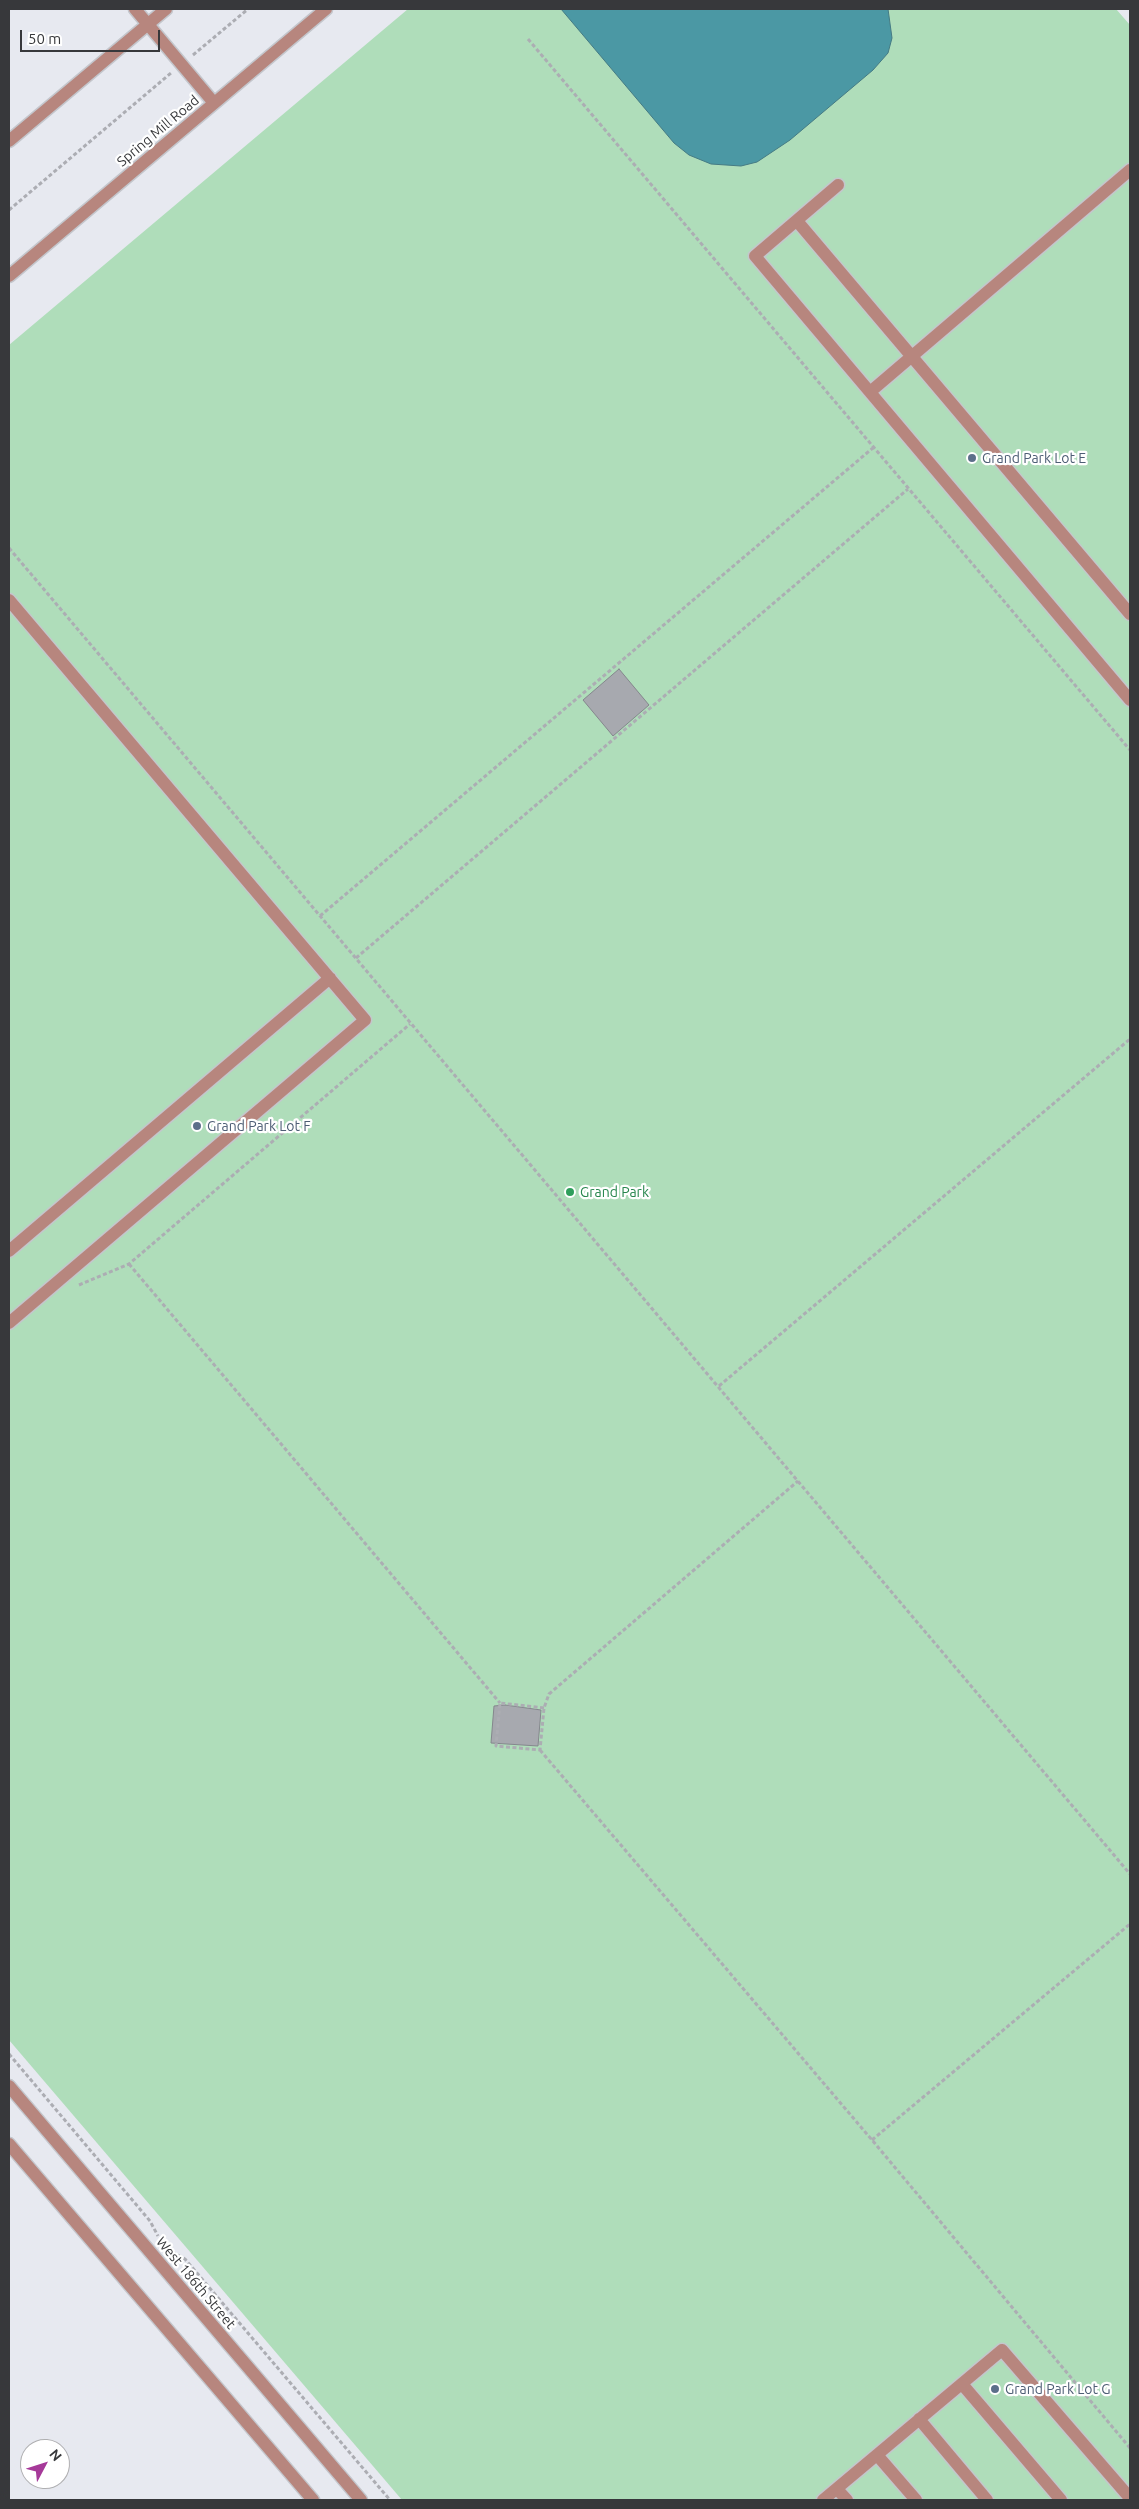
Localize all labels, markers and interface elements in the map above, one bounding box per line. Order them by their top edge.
scale bar [22,20,162,52]
text: 50 m [28,30,61,47]
street label: Spring Mill Road [114,92,202,170]
place label: Grand Park Lot E [982,450,1086,466]
marker: Grand Park Lot E [966,452,978,464]
place label: Grand Park Lot F [207,1118,311,1134]
marker: Grand Park Lot F [191,1120,203,1132]
place label: Grand Park [580,1184,649,1200]
marker: Grand Park [564,1186,576,1198]
street label: West 186th Street [153,2234,239,2332]
place label: Grand Park Lot G [1005,2381,1110,2397]
marker: Grand Park Lot G [989,2383,1001,2395]
north arrow [20,2439,70,2489]
text: N [46,2446,65,2464]

